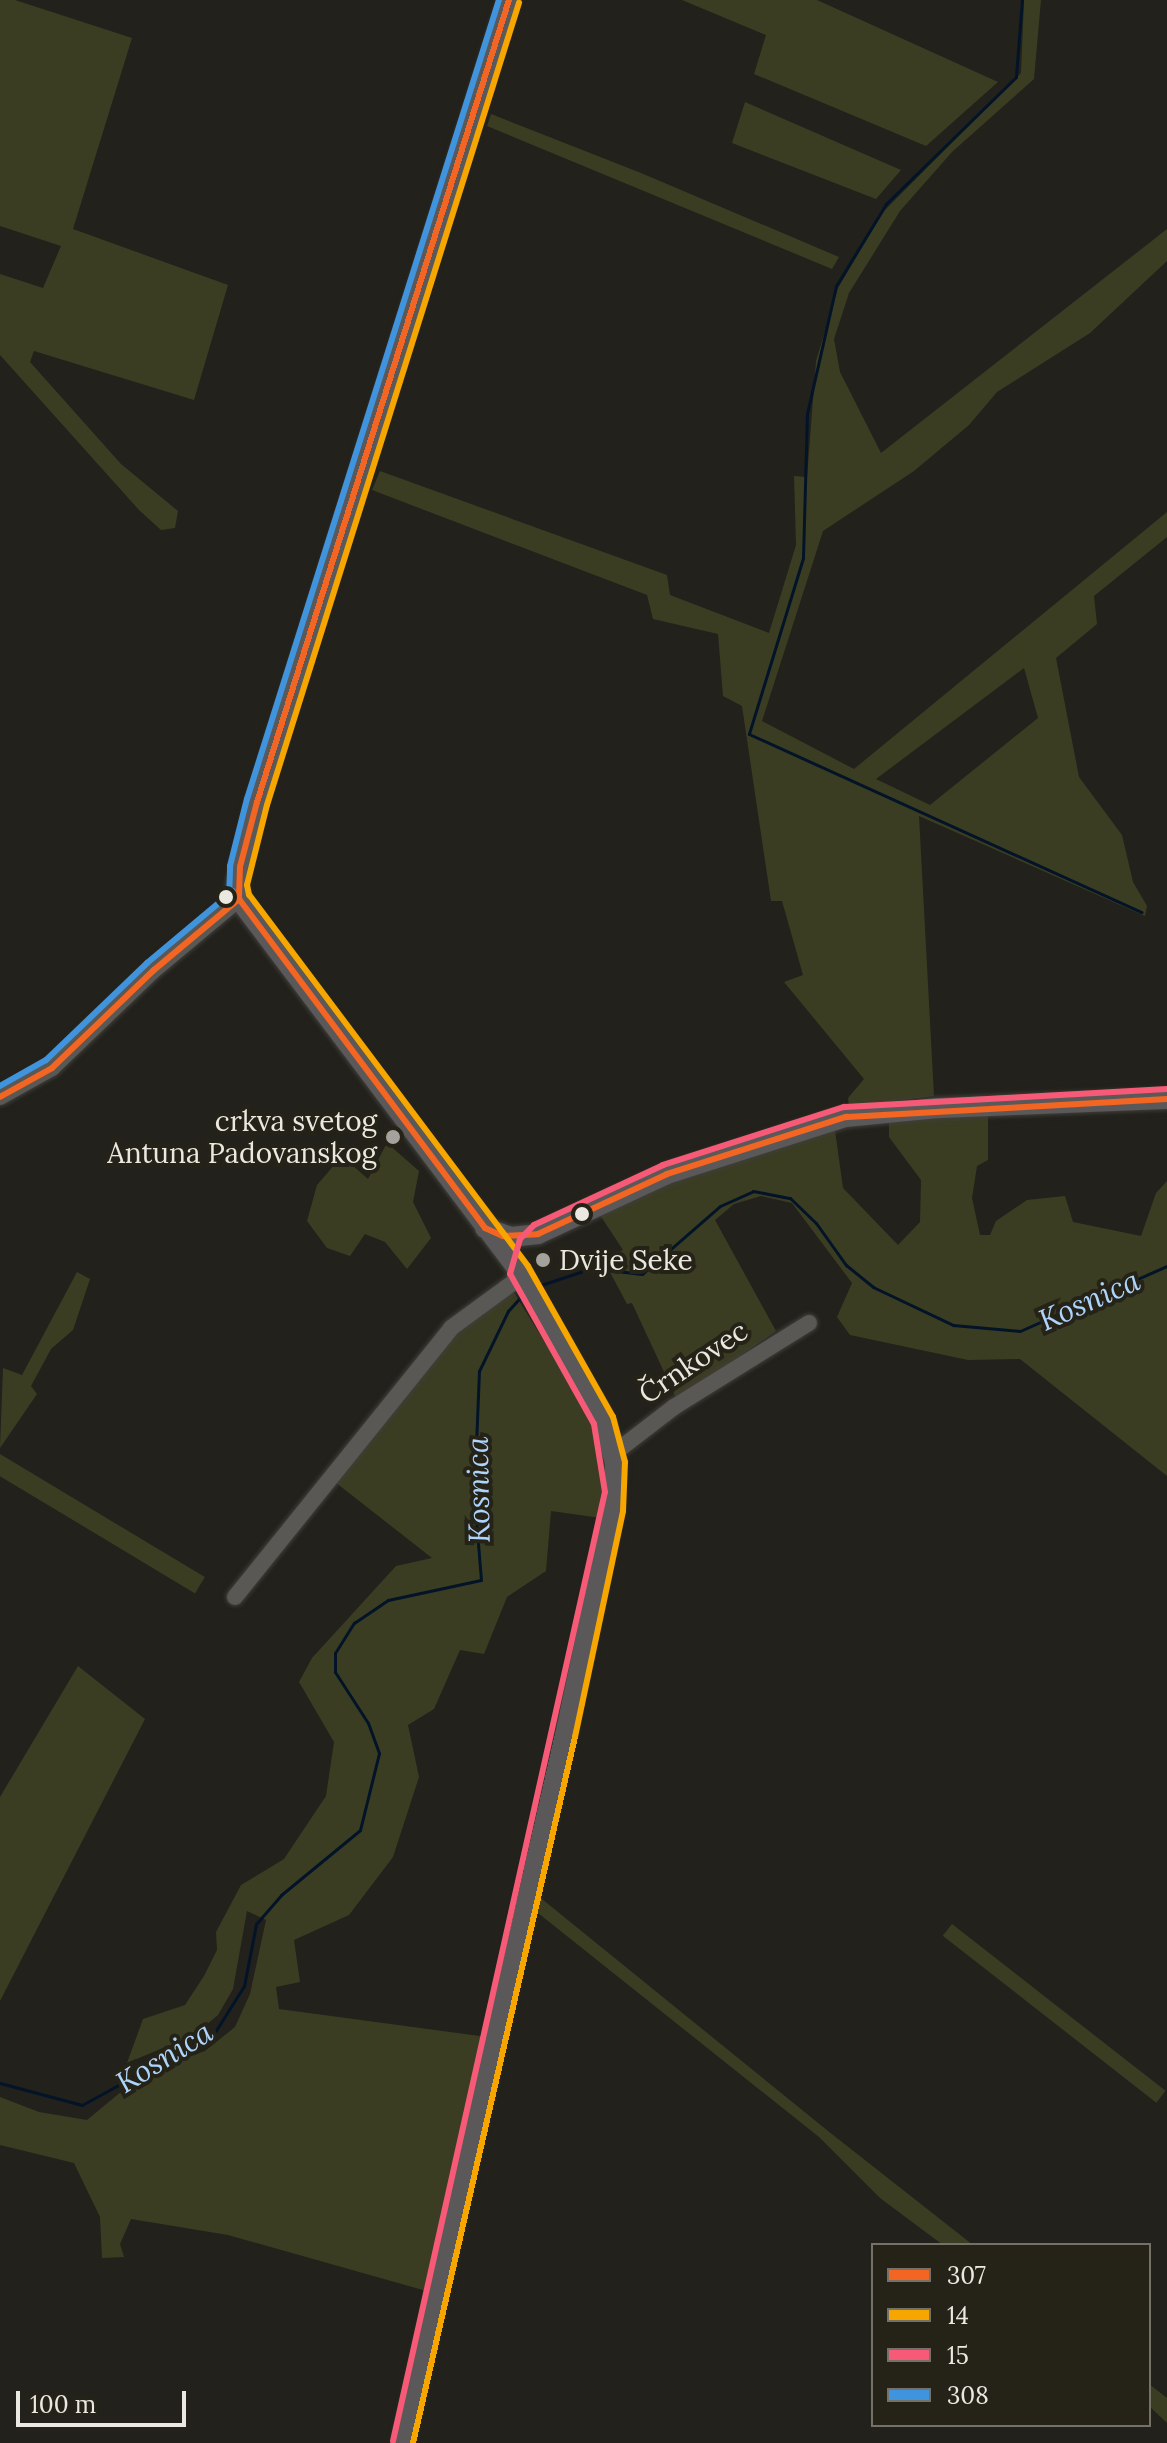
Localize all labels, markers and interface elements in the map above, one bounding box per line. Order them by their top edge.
unlabelled marker [218,889,234,905]
place label: crkva svetog Antuna Padovanskog [107,1104,377,1170]
marker: crkva svetog Antuna Padovanskog [384,1128,402,1146]
unlabelled marker [574,1206,590,1222]
place label: Dvije Seke [559,1243,693,1277]
marker: Dvije Seke [534,1251,552,1269]
water label: Kosnica [1033,1262,1145,1338]
street label: Črnkovec [632,1313,754,1411]
water label: Kosnica [459,1436,497,1544]
water label: Kosnica [109,2014,219,2100]
legend [871,2243,1151,2427]
text: 307 [947,2260,986,2291]
text: 14 [947,2300,969,2331]
text: 15 [947,2340,969,2371]
scale bar [20,2375,190,2425]
text: 308 [947,2380,989,2411]
text: 100 m [30,2389,96,2420]

